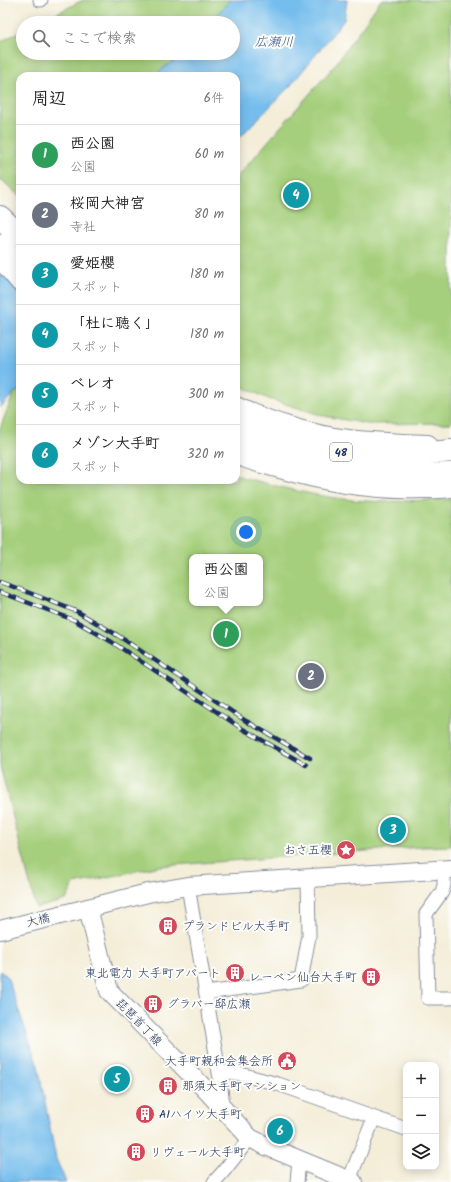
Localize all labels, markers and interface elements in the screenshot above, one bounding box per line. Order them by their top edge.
search box [16,16,240,60]
icon: search [30,27,52,49]
text: ここで検索 [62,27,137,51]
water label: 広瀬川 [254,32,294,53]
text: 周辺 [32,86,66,113]
text: 6件 [204,88,224,109]
text: 西公園 [70,132,115,156]
text: 1 [43,144,47,165]
text: 60 m [195,144,224,165]
text: 公園 [70,157,96,178]
pin: 4 [283,180,309,210]
text: 桜岡大神宮 [70,192,145,216]
text: 2 [41,204,49,225]
text: 80 m [194,204,224,225]
text: 寺社 [70,217,96,238]
text: 愛姫櫻 [70,252,115,276]
text: 3 [41,264,49,285]
text: 180 m [190,264,224,285]
text: スポット [70,277,122,298]
text: 「杜に聴く」 [70,312,160,336]
text: 4 [41,324,49,345]
text: 180 m [190,324,224,345]
text: スポット [70,337,122,358]
text: ベレオ [70,372,115,396]
text: 5 [42,384,48,405]
text: 300 m [188,384,224,405]
text: スポット [70,397,122,418]
text: メゾン大手町 [70,432,160,456]
road number: 48 [330,443,352,461]
text: 6 [41,444,49,465]
text: 320 m [187,444,224,465]
text: スポット [70,457,122,478]
your location [236,522,256,542]
popup [189,554,263,606]
text: 西公園 [203,558,249,582]
text: 公園 [203,583,230,604]
pin: 1 [213,619,239,649]
pin: 2 [298,661,324,691]
pin: 3 [380,815,406,845]
place icon: おさ五櫻 [335,839,357,861]
place label: おさ五櫻 [284,841,332,860]
street label: 大橋 [24,908,52,933]
building icon: プランドビル大手町 [157,915,179,937]
place label: プランドビル大手町 [182,917,290,936]
building icon: 東北電力 大手町アパート [224,962,246,984]
place label: 東北電力 大手町アパート [85,964,221,983]
building icon: レーベン仙台大手町 [360,966,382,988]
place label: レーベン仙台大手町 [249,968,357,987]
building icon: グラバー邸広瀬 [142,993,164,1015]
street label: 琵琶首丁線 [111,994,166,1051]
place label: グラバー邸広瀬 [167,995,251,1014]
public building icon: 大手町親和会集会所 [276,1050,298,1072]
place label: 大手町親和会集会所 [165,1052,273,1071]
map controls [403,1062,439,1170]
button: + [403,1062,439,1098]
pin: 5 [104,1064,130,1094]
building icon: 那須大手町マンション [157,1075,179,1097]
place label: 那須大手町マンション [182,1077,302,1096]
button: − [403,1098,439,1134]
building icon: AIハイツ大手町 [134,1103,156,1125]
place label: AIハイツ大手町 [159,1105,242,1124]
pin: 6 [267,1116,293,1146]
button: layers [403,1134,439,1170]
building icon: リヴェール大手町 [125,1141,147,1163]
place label: リヴェール大手町 [150,1143,245,1162]

